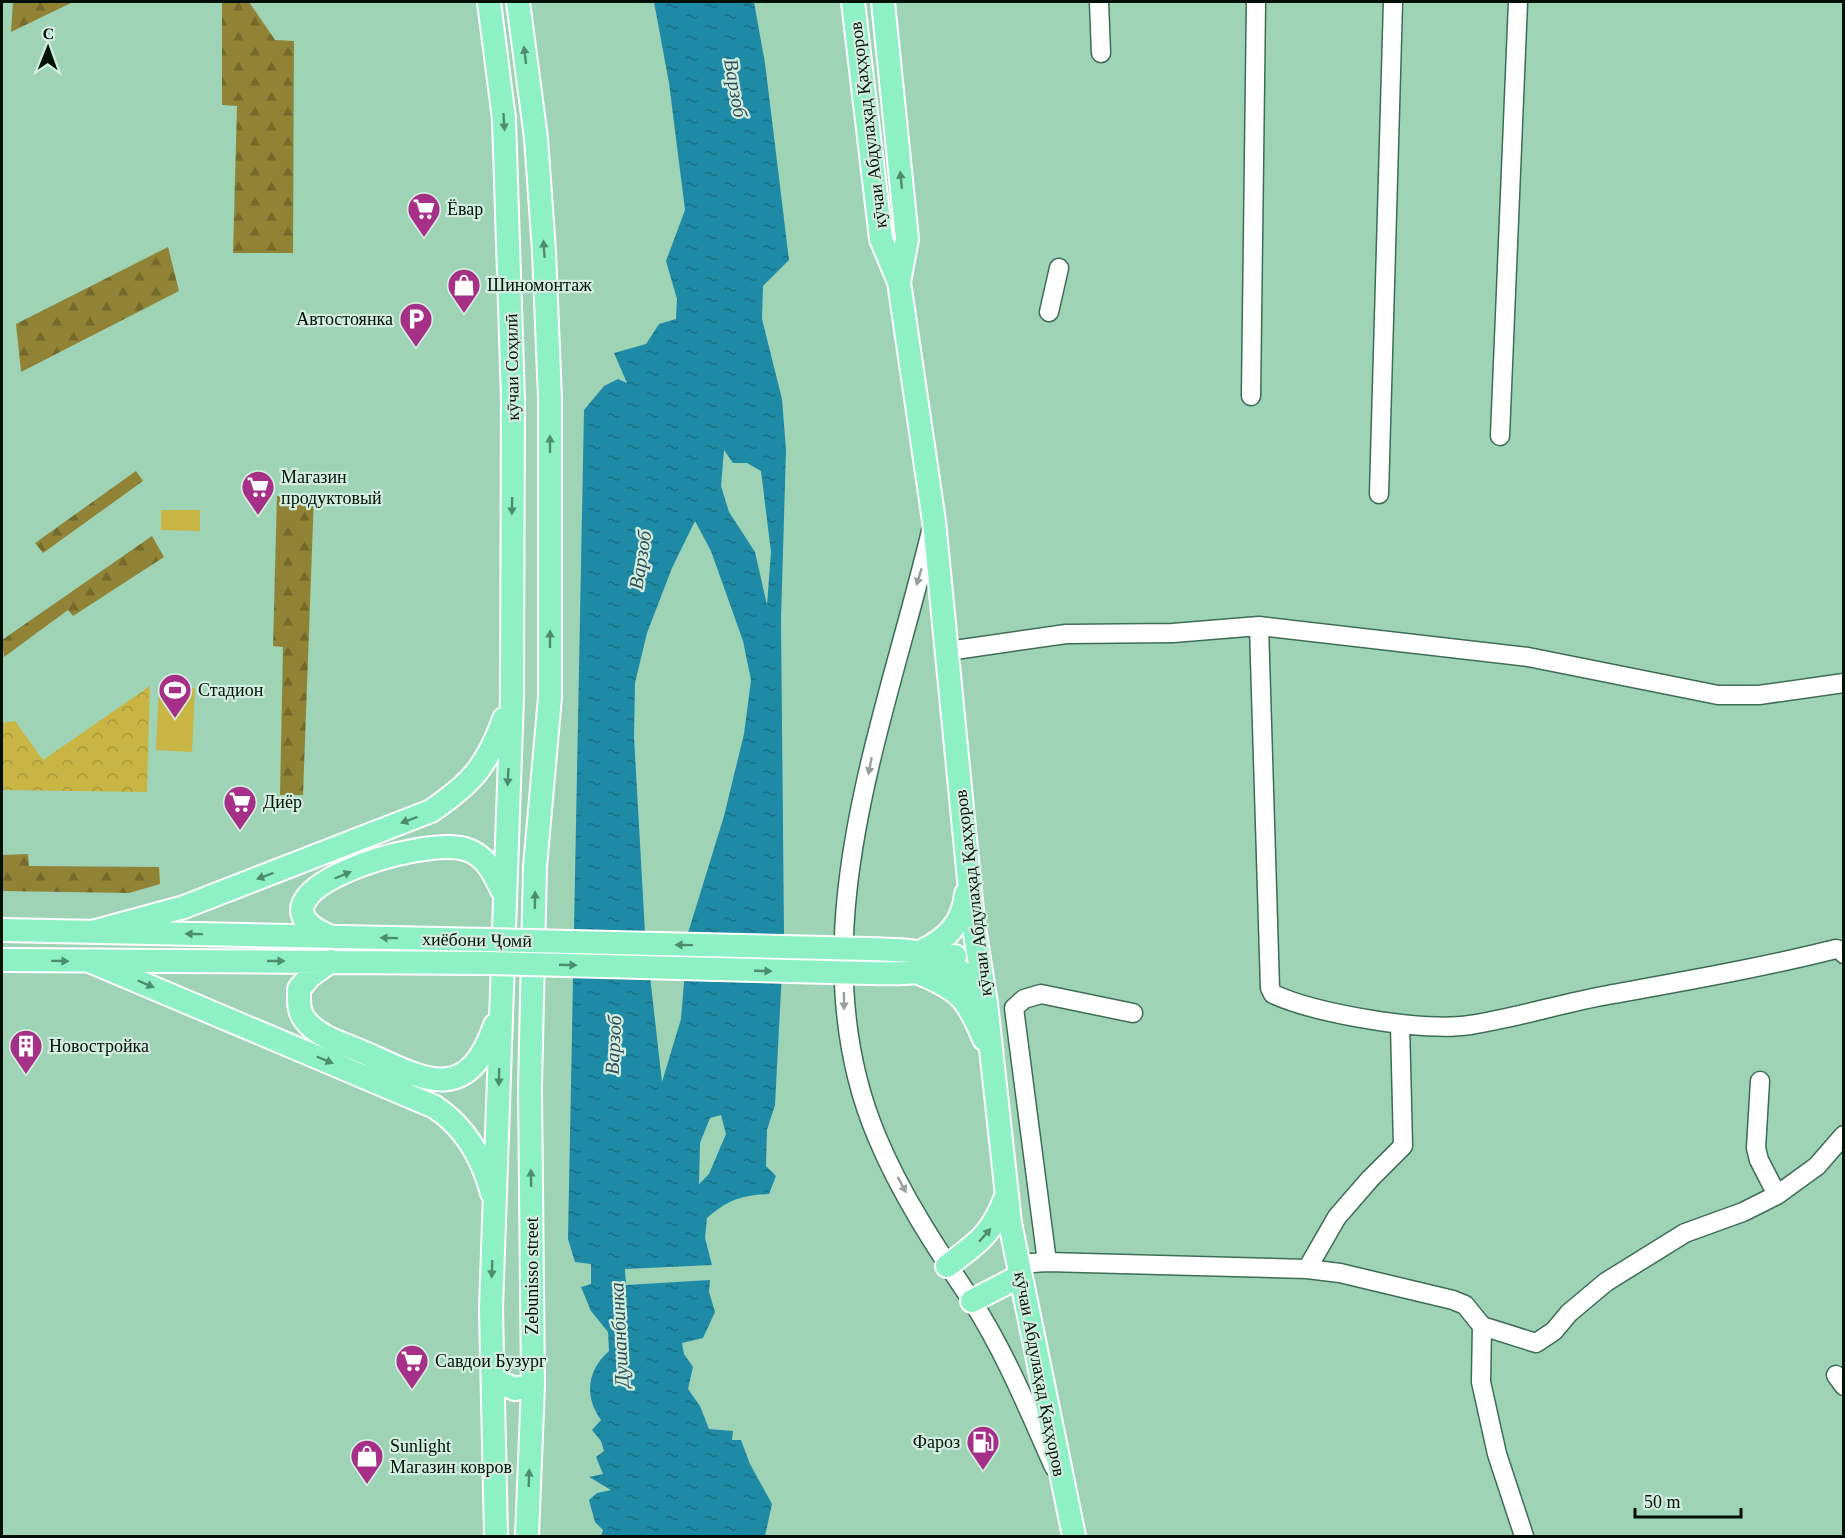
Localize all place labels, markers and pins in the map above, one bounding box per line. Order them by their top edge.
supermarket icon: Ёвар [406,191,442,238]
place label: Ёвар [447,199,483,219]
shop icon: Шиномонтаж [446,267,482,314]
place label: Шиномонтаж [487,275,592,295]
parking icon: Автостоянка [398,301,434,348]
place label: Автостоянка [296,309,393,329]
place label: Магазин продуктовый [281,467,382,508]
supermarket icon: Магазин продуктовый [240,469,276,516]
sports icon: Стадион [157,672,193,719]
place label: Стадион [198,680,264,700]
supermarket icon: Диёр [222,784,258,831]
place label: Диёр [263,792,302,812]
building icon: Новостройка [8,1028,44,1075]
place label: Новостройка [49,1036,149,1056]
supermarket icon: Савдои Бузург [394,1343,430,1390]
place label: Савдои Бузург [435,1351,546,1371]
fuel station icon: Фароз [965,1424,1001,1471]
place label: Фароз [913,1432,960,1452]
place label: Sunlight Магазин ковров [390,1436,512,1477]
shop icon: Sunlight Магазин ковров [349,1438,385,1485]

